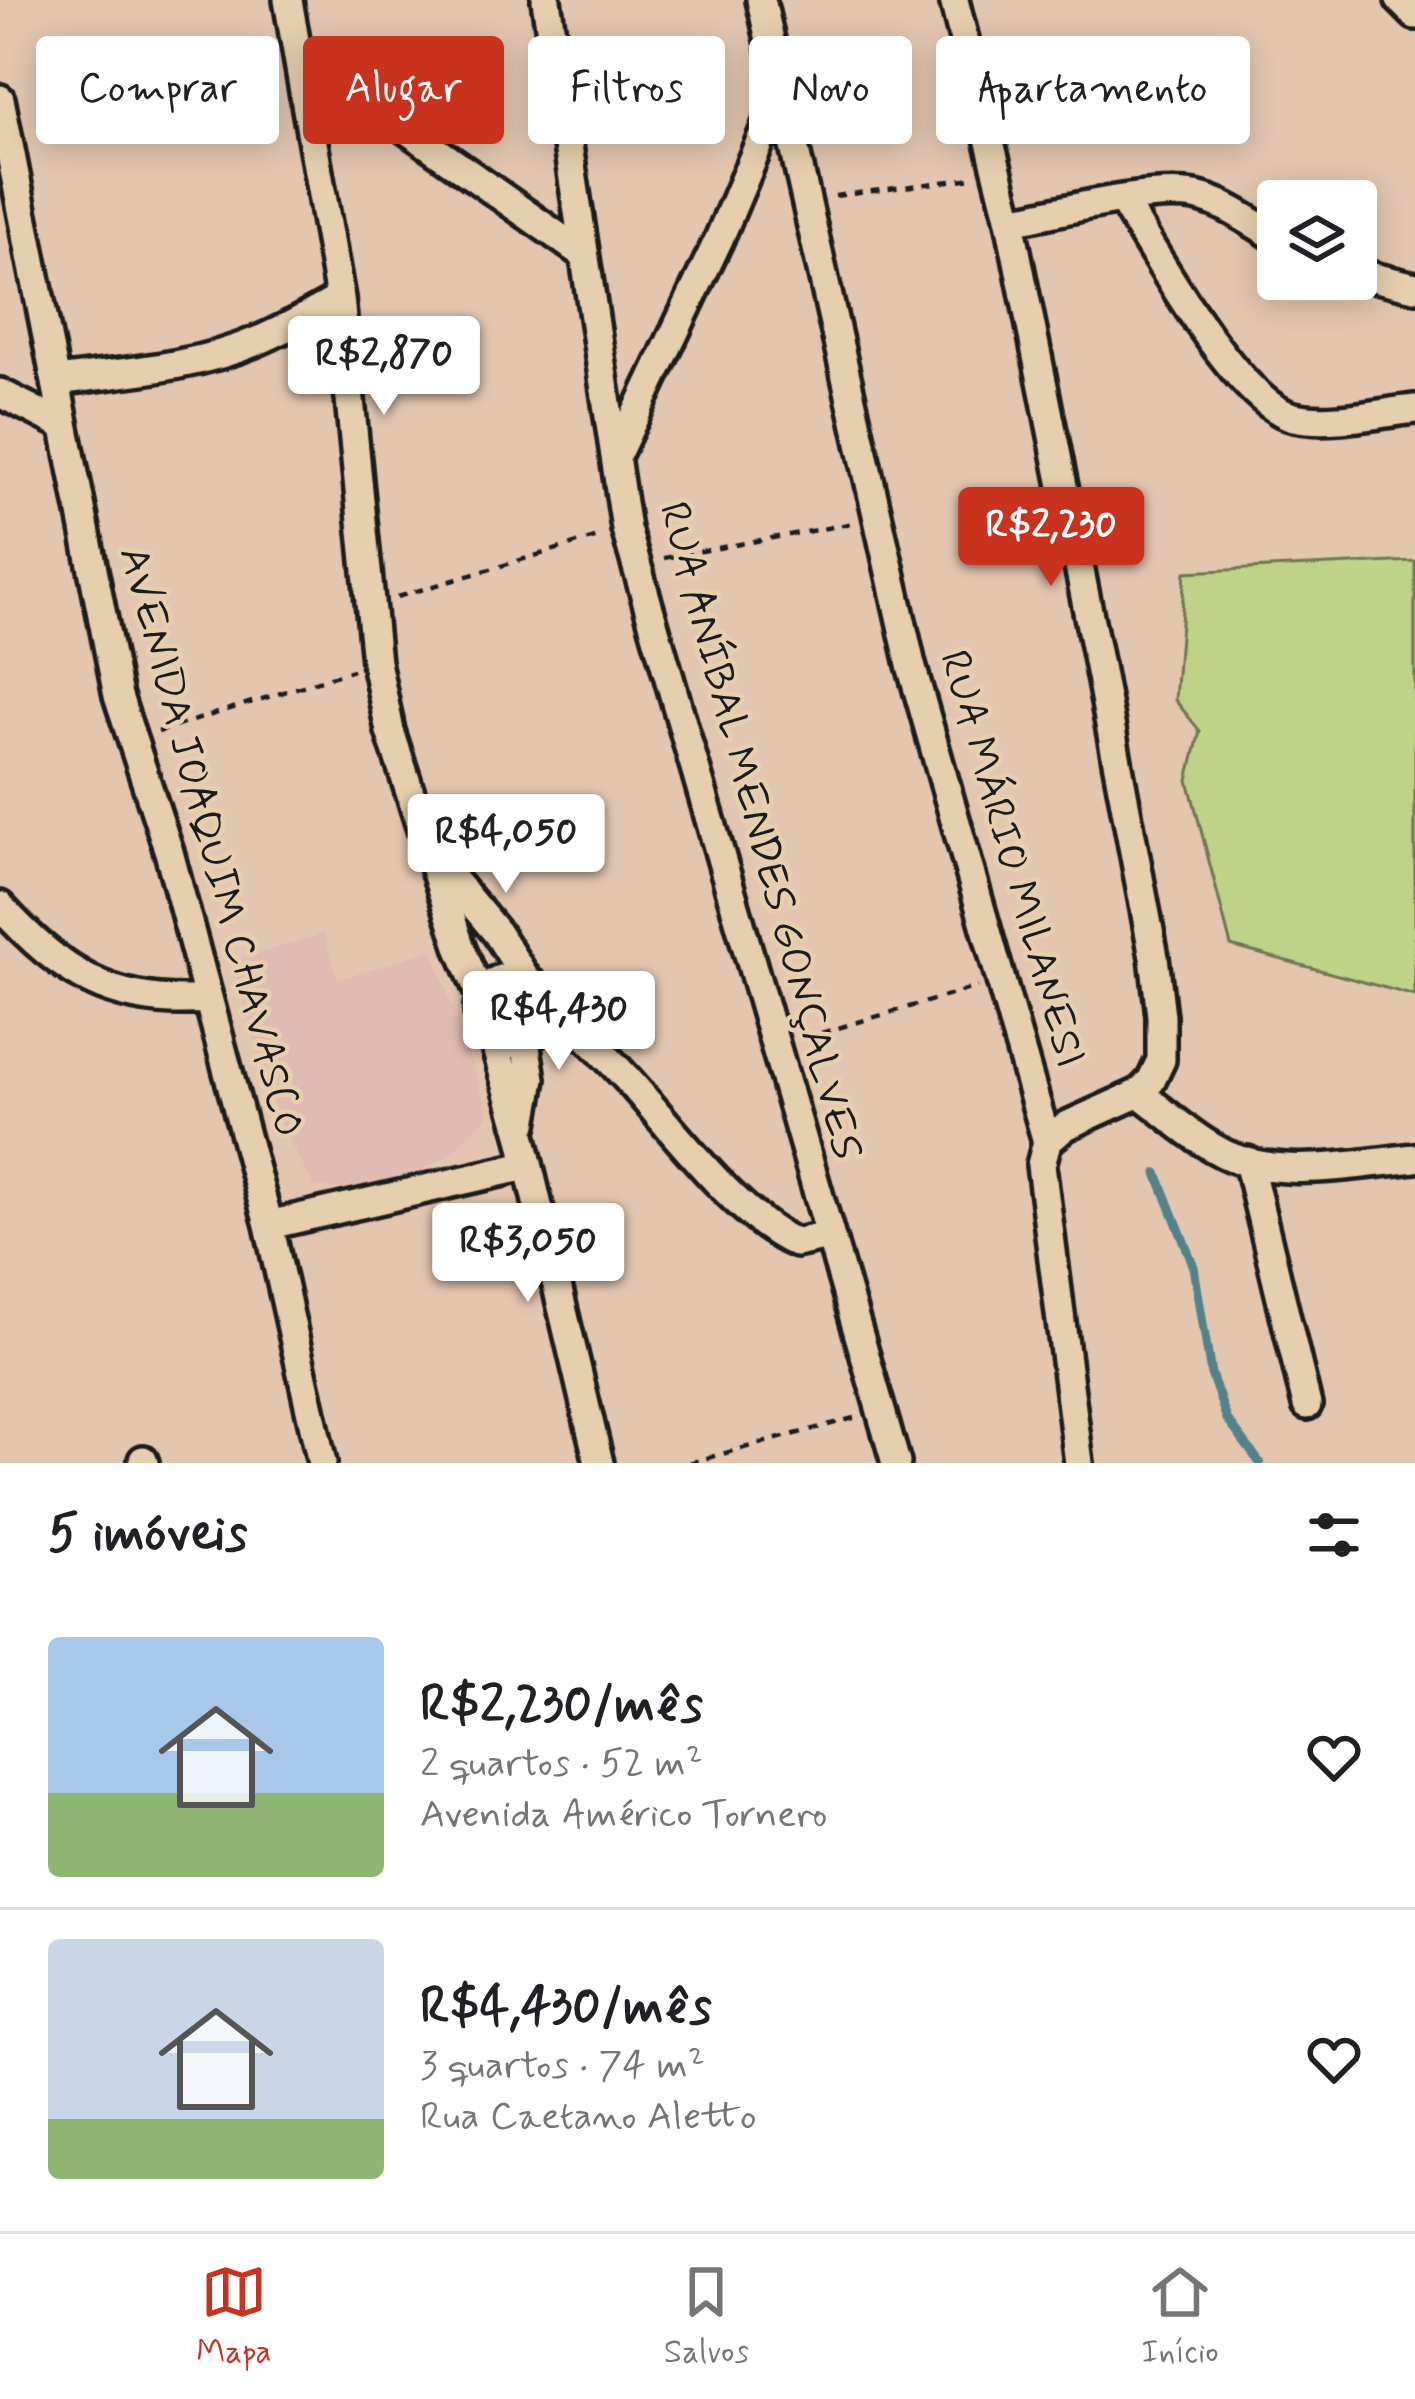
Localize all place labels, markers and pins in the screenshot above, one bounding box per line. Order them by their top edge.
pin: R$2,870 [273,316,495,418]
pin: R$2,230 [940,487,1162,589]
pin: R$4,050 [395,794,617,896]
pin: R$4,430 [448,971,670,1073]
pin: R$3,050 [417,1203,639,1305]

